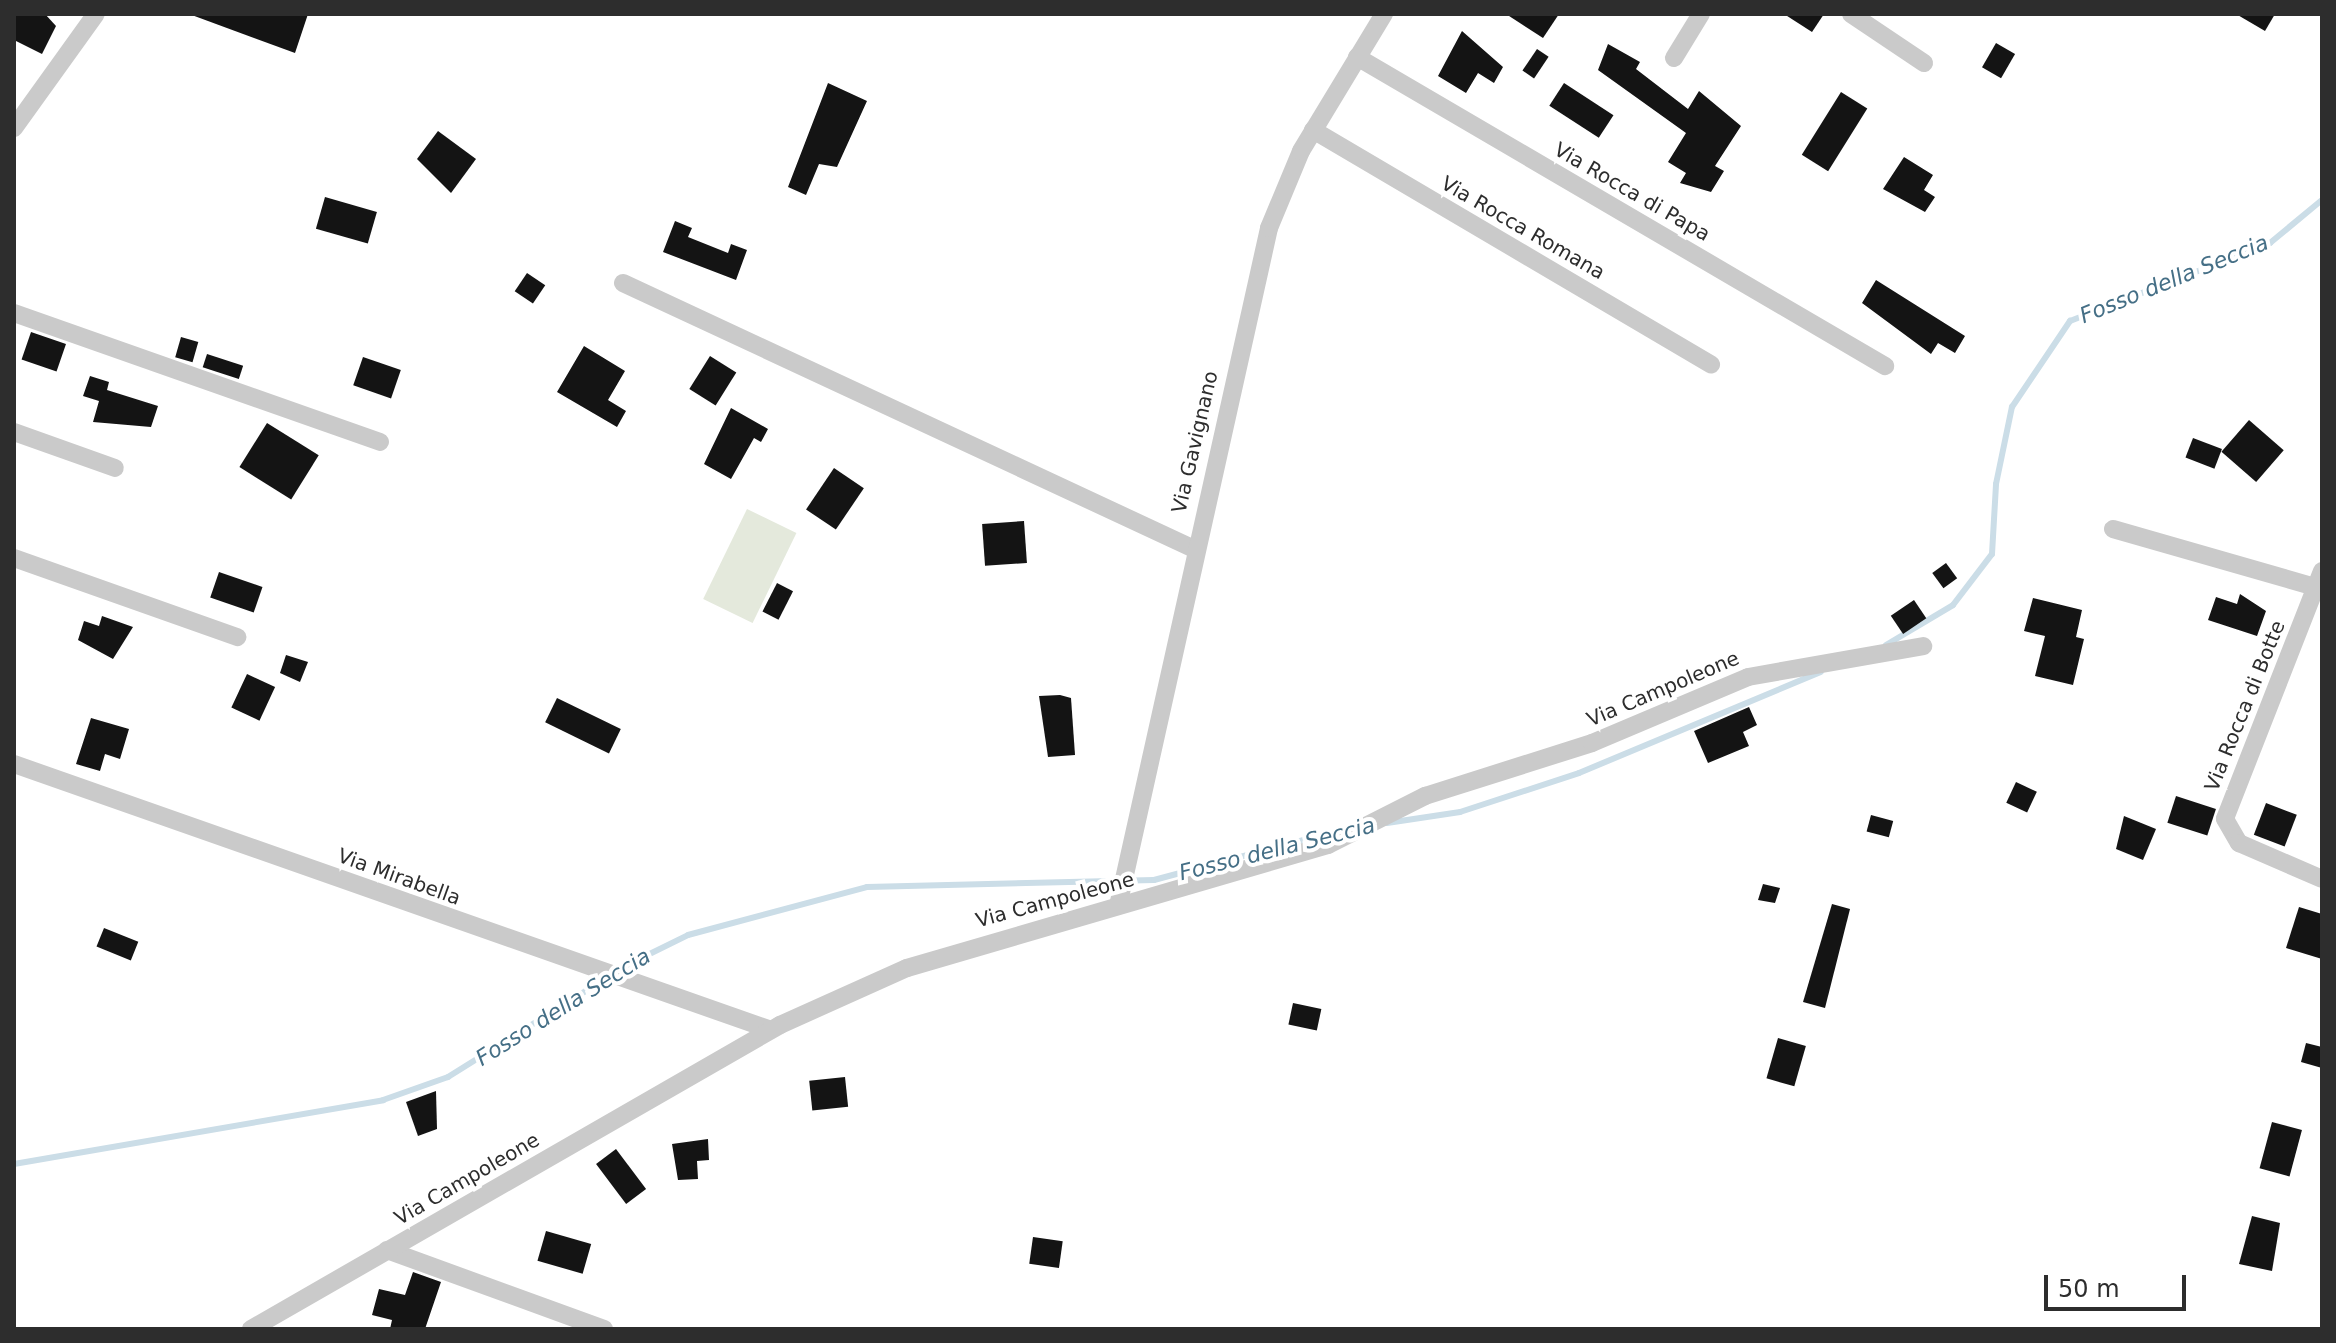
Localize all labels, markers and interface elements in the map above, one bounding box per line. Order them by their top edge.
street label: Via Rocca di Papa [1550,138,1714,246]
street label: Via Rocca Romana [1437,171,1609,285]
water label: Fosso della Seccia [2076,229,2272,329]
street label: Via Gavignano [1167,369,1223,515]
street label: Via Rocca di Botte [2200,617,2290,795]
street label: Via Campoleone [1583,646,1743,732]
water label: Fosso della Seccia [1176,812,1378,886]
street label: Via Mirabella [334,844,464,910]
street label: Via Campoleone [973,867,1137,933]
water label: Fosso della Seccia [471,943,655,1071]
street label: Via Campoleone [390,1128,544,1230]
scale bar [2048,1259,2190,1309]
text: 50 m [2058,1275,2120,1303]

